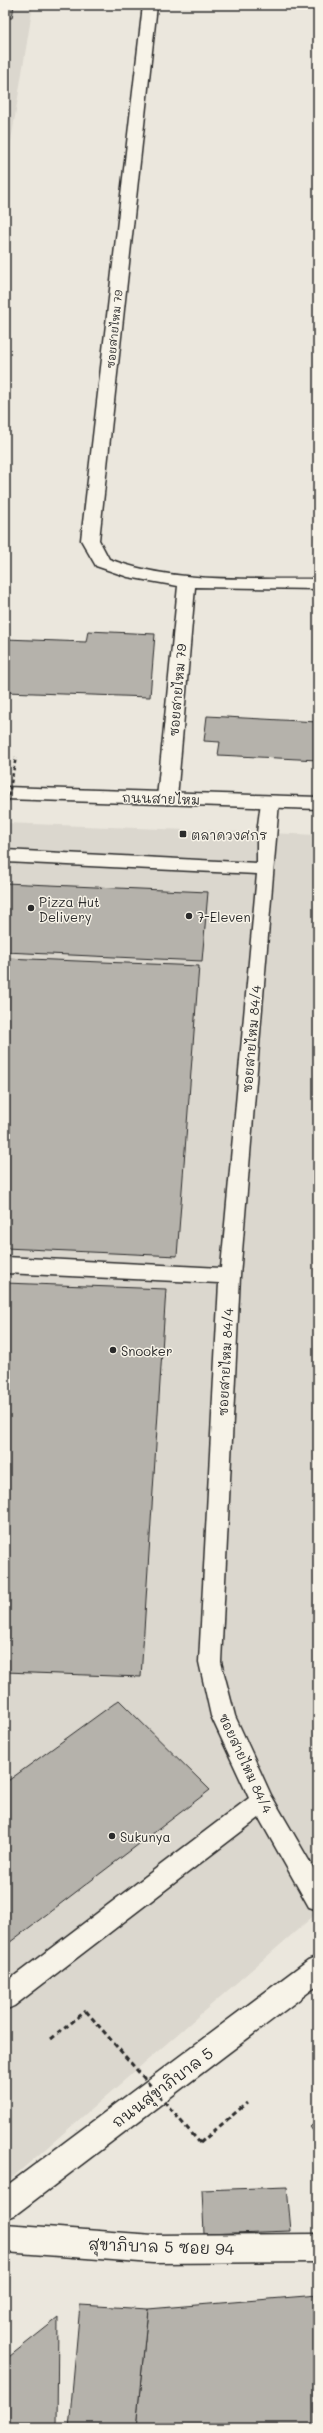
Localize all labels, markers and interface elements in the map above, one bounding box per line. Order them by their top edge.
street label: ซอยสายไหม 79 [102,289,126,369]
street label: ซอยสายไหม 79 [164,643,190,737]
street label: ถนนสายไหม [122,788,200,808]
place label: ตลาดวงศกร [191,826,267,843]
marker: ตลาดวงศกร [178,829,188,839]
place label: Pizza Hut Delivery [39,893,100,925]
marker: Pizza Hut Delivery [26,903,36,913]
place label: 7-Eleven [197,908,251,925]
marker: 7-Eleven [184,911,194,921]
street label: ซอยสายไหม 84/4 [238,984,264,1094]
street label: ซอยสายไหม 84/4 [214,1307,236,1416]
place label: Snooker [121,1342,172,1359]
marker: Snooker [108,1345,118,1355]
street label: ซอยสายไหม 84/4 [215,1710,277,1816]
place label: Sukunya [120,1828,171,1845]
marker: Sukunya [107,1831,117,1841]
street label: ถนนสุขาภิบาล 5 [107,2042,219,2134]
street label: สุขาภิบาล 5 ซอย 94 [88,2233,235,2262]

